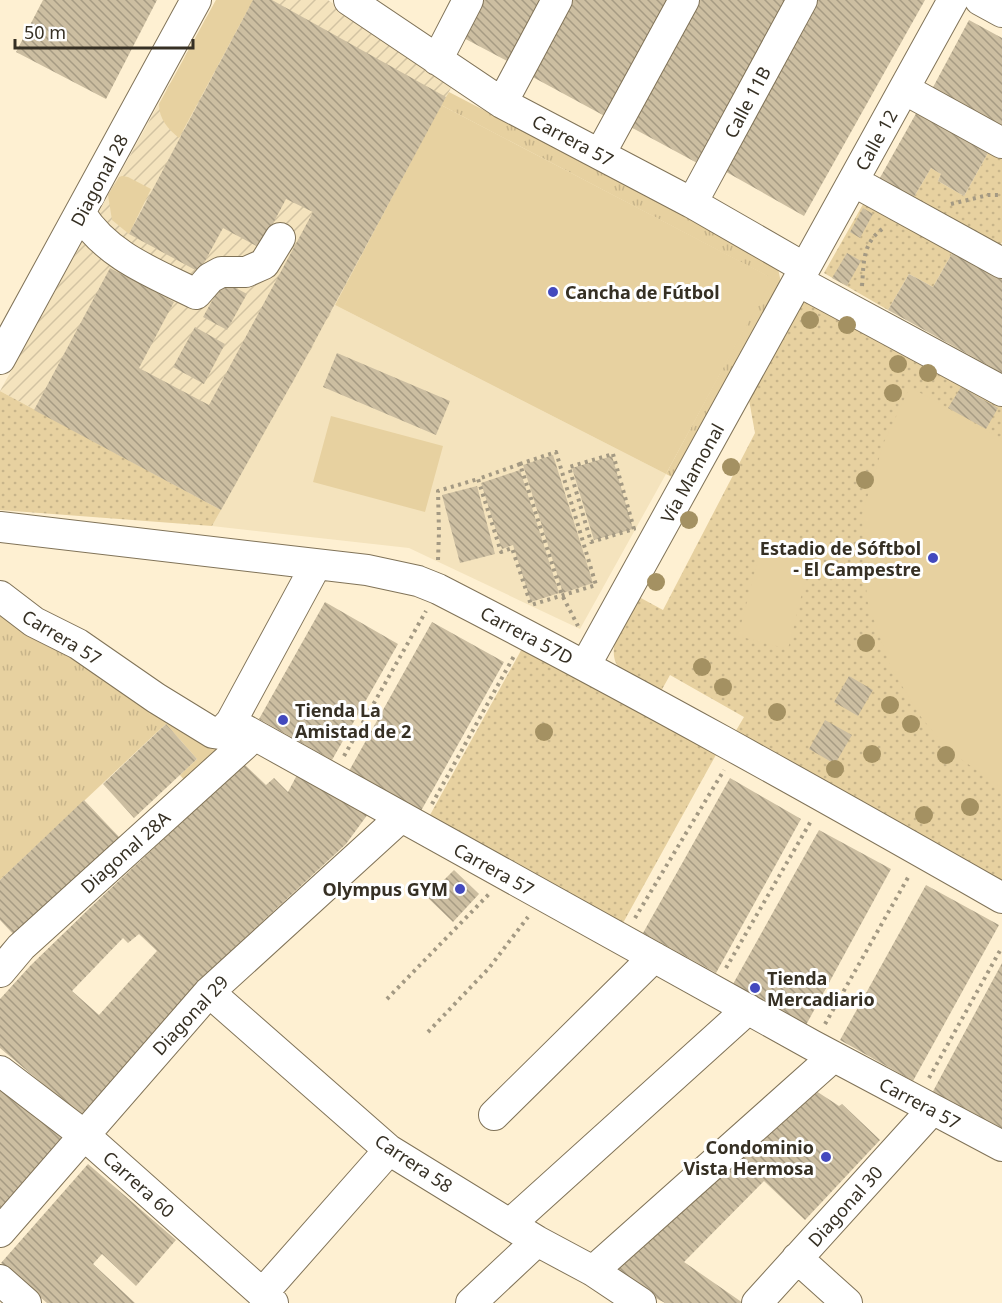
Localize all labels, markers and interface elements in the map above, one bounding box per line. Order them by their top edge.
scale bar [15,12,194,50]
text: 50 m [24,20,66,44]
street label: Calle 11B [718,62,776,142]
street label: Calle 12 [849,105,903,175]
street label: Carrera 57 [528,109,618,171]
street label: Diagonal 28 [65,130,133,230]
place label: Cancha de Fútbol [565,280,720,304]
marker: Cancha de Fútbol [546,285,560,299]
street label: Vía Mamonal [655,419,729,527]
place label: Estadio de Sóftbol - El Campestre [760,536,921,581]
marker: Estadio de Sóftbol - El Campestre [926,551,940,565]
street label: Carrera 57D [476,601,578,669]
street label: Carrera 57 [18,604,106,670]
place label: Tienda La Amistad de 2 [295,698,411,743]
marker: Tienda La Amistad de 2 [276,713,290,727]
street label: Diagonal 28A [75,805,175,899]
street label: Carrera 57 [449,837,539,901]
place label: Olympus GYM [323,877,448,901]
marker: Olympus GYM [453,882,467,896]
place label: Tienda Mercadiario [767,966,875,1011]
street label: Diagonal 29 [147,970,233,1060]
marker: Tienda Mercadiario [748,981,762,995]
street label: Carrera 57 [875,1072,965,1134]
street label: Carrera 58 [371,1128,457,1198]
place label: Condominio Vista Hermosa [683,1135,814,1180]
street label: Carrera 60 [98,1145,180,1223]
marker: Condominio Vista Hermosa [819,1150,833,1164]
street label: Diagonal 30 [802,1160,888,1252]

